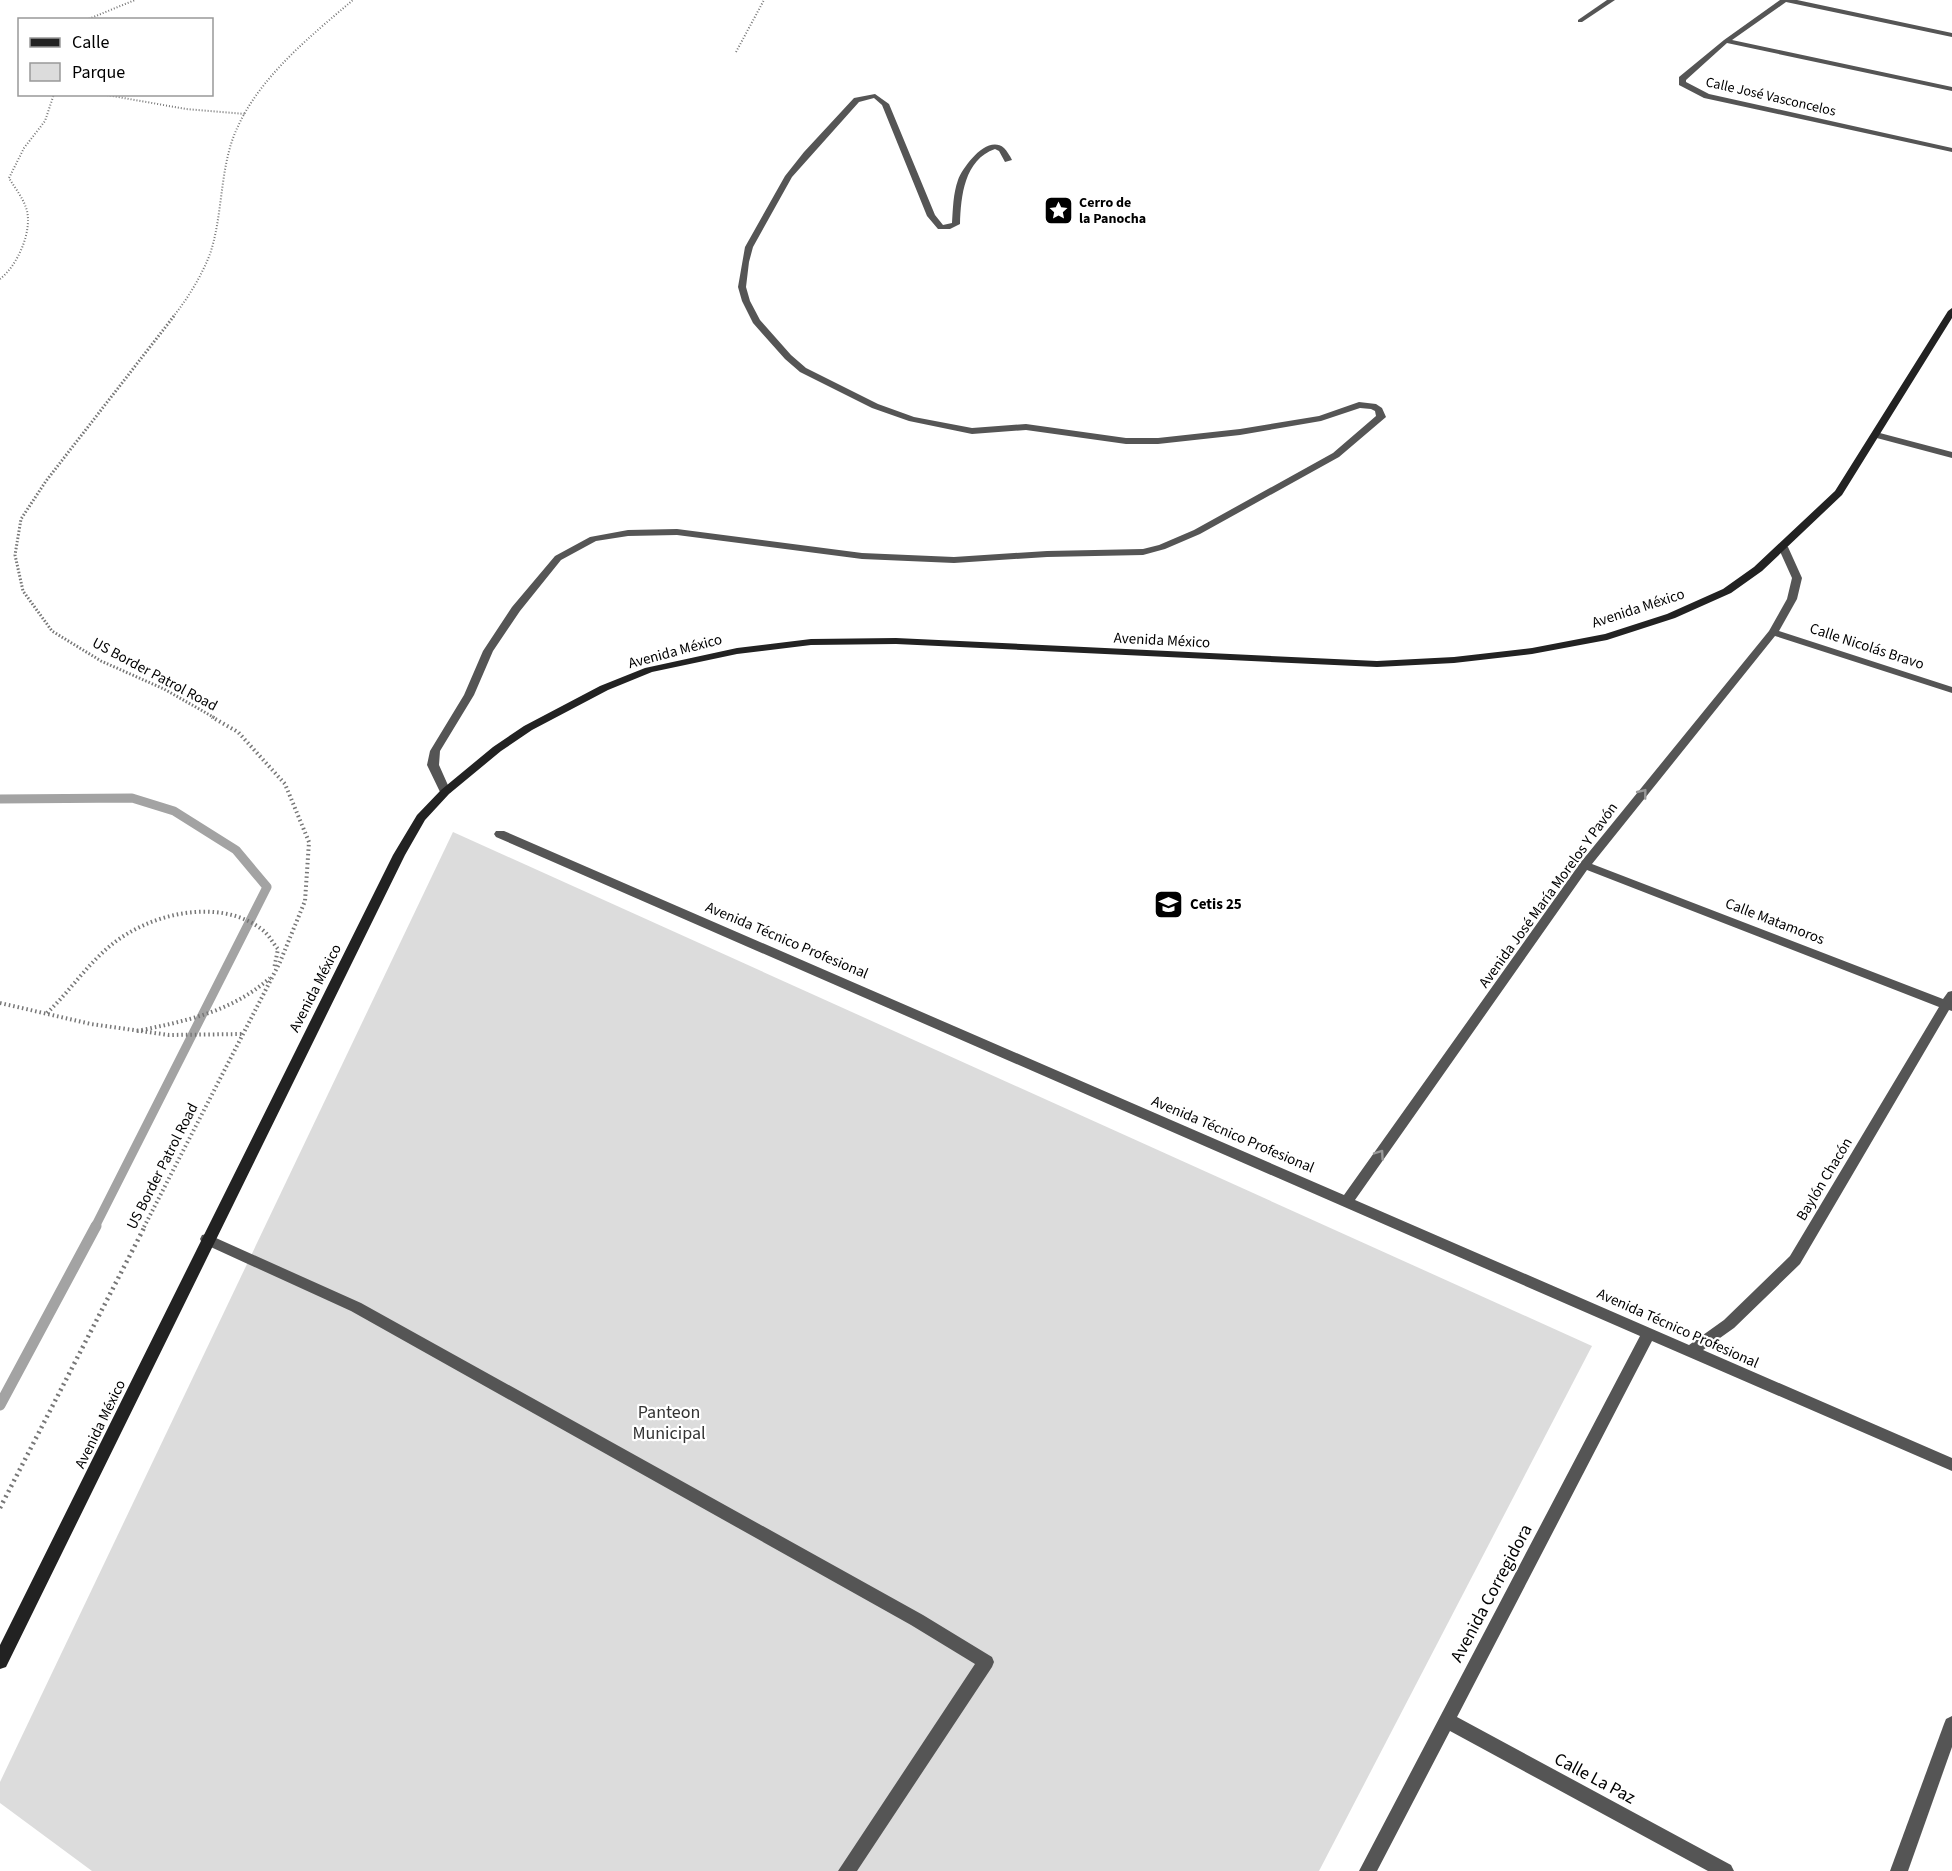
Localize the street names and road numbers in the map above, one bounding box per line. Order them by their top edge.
street label: Calle José Vasconcelos [1704,72,1838,122]
street label: Avenida México [1589,584,1687,633]
street label: Calle Nicolás Bravo [1807,618,1927,675]
street label: Avenida México [1113,627,1211,654]
street label: Avenida México [626,629,724,674]
street label: US Border Patrol Road [88,633,221,716]
street label: Avenida José María Morelos Y Pavón [1474,798,1623,992]
street label: Calle Matamoros [1722,893,1828,950]
street label: Avenida Técnico Profesional [702,897,872,984]
street label: Avenida México [284,940,347,1036]
street label: Avenida Técnico Profesional [1148,1091,1318,1178]
street label: US Border Patrol Road [122,1100,203,1233]
street label: Baylón Chacón [1791,1134,1858,1225]
street label: Avenida Técnico Profesional [1594,1283,1762,1374]
street label: Avenida México [70,1376,131,1472]
street label: Avenida Corregidora [1444,1520,1538,1667]
street label: Calle La Paz [1550,1747,1640,1810]

